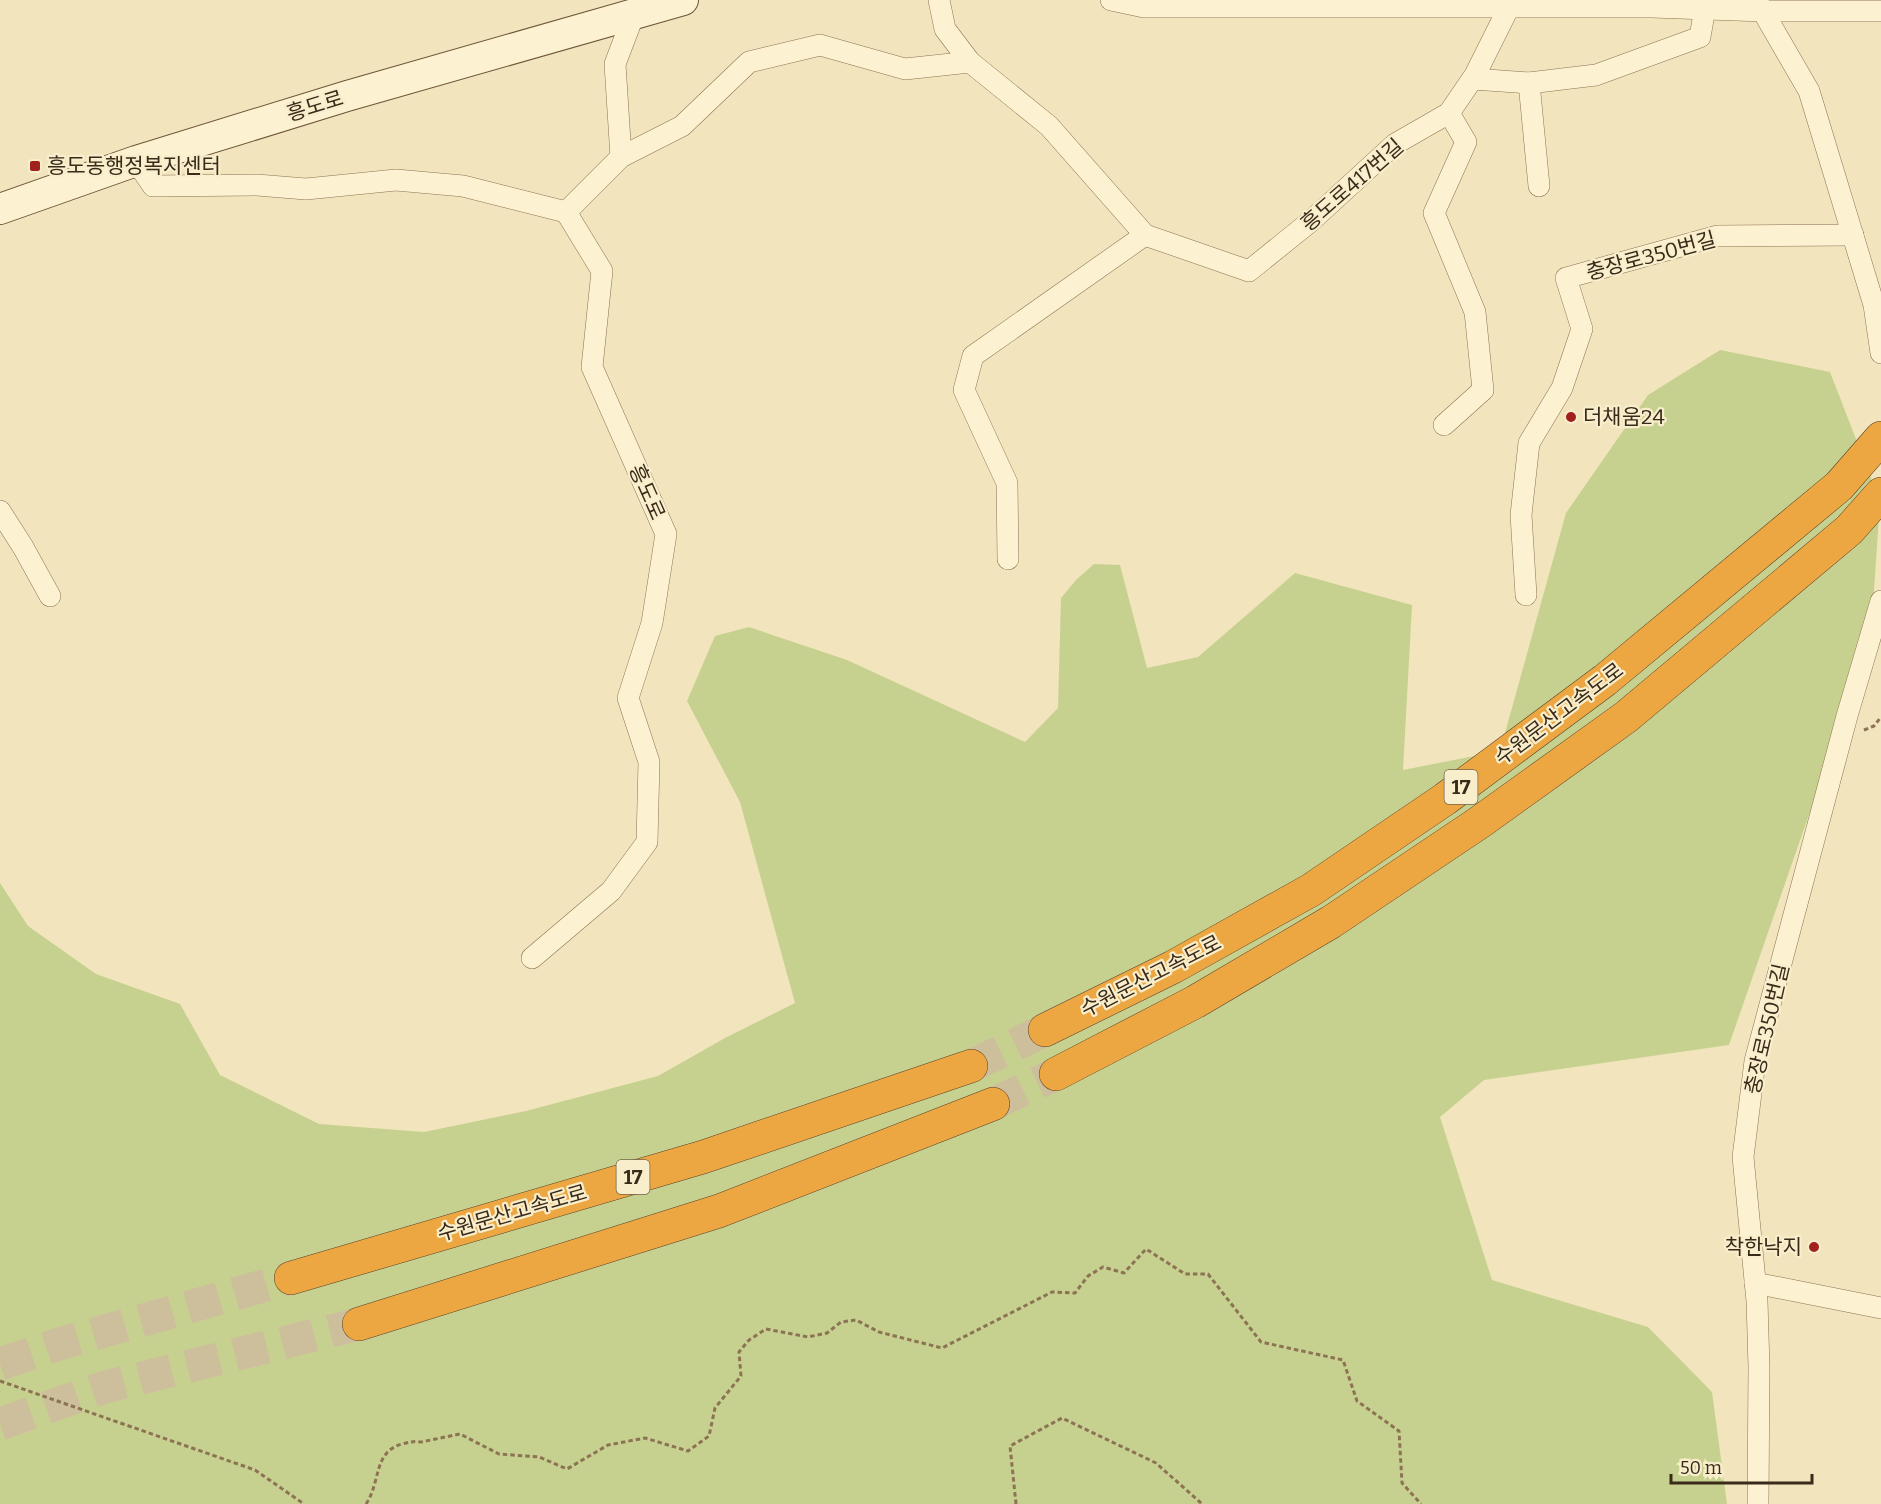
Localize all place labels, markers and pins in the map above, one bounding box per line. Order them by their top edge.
place label: 흥도동행정복지센터 [47,153,221,179]
marker: 흥도동행정복지센터 [28,159,42,173]
place label: 더채움24 [1583,404,1665,430]
marker: 더채움24 [1564,410,1578,424]
place label: 착한낙지 [1725,1234,1802,1260]
marker: 착한낙지 [1807,1240,1821,1254]

